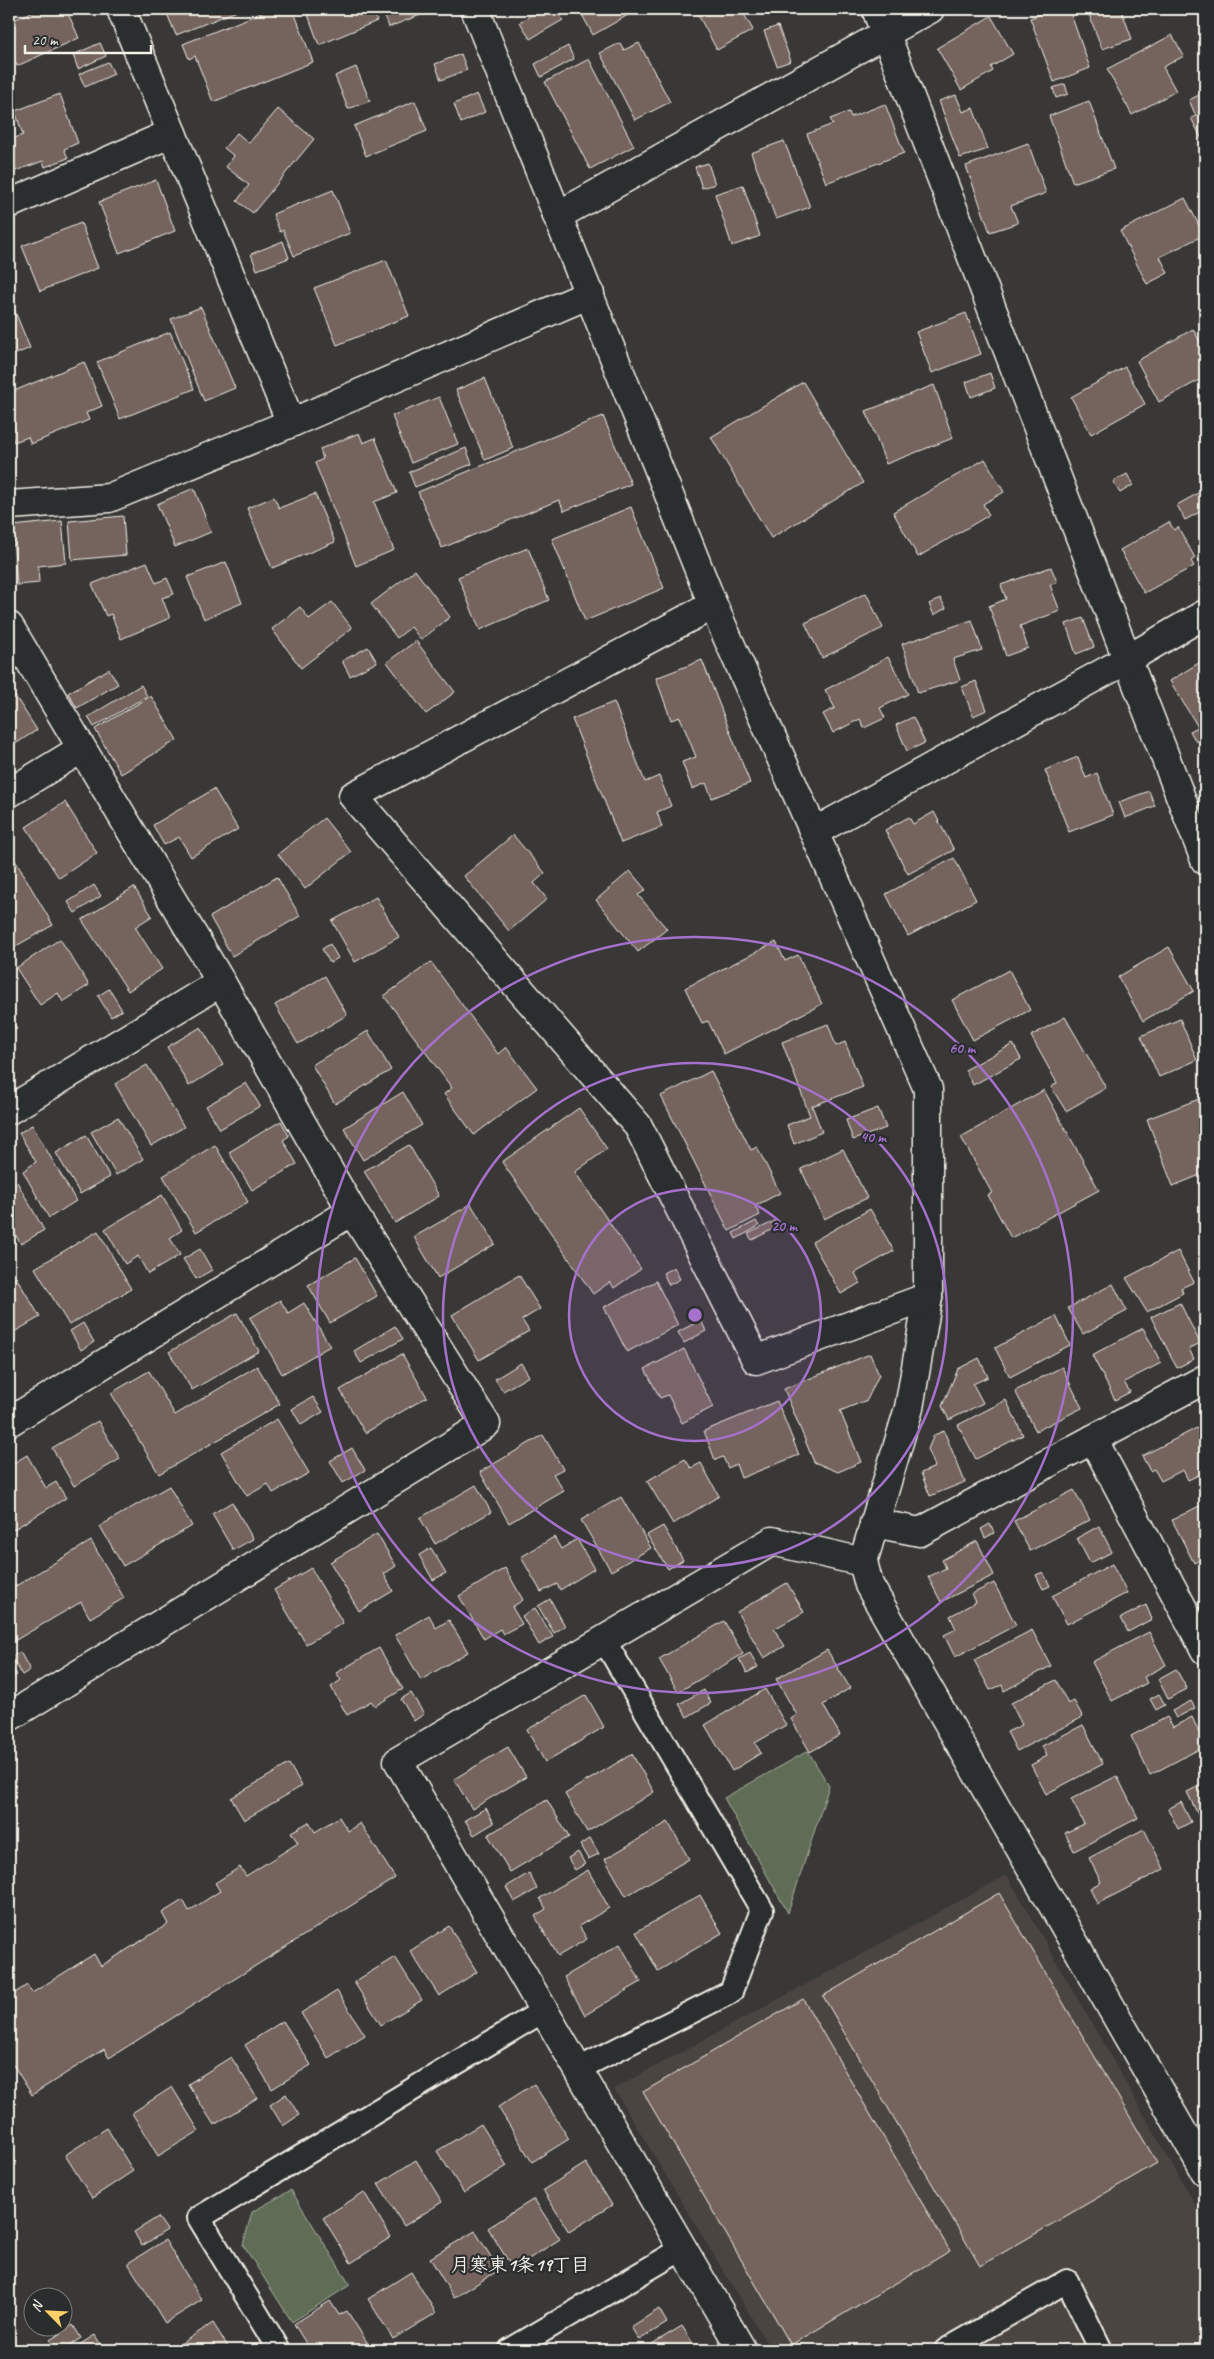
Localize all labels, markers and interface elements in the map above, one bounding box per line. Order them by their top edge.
scale bar [25,22,151,54]
text: 20 m [32,31,59,50]
text: 60 m [949,1039,976,1058]
text: 40 m [860,1128,887,1147]
text: 20 m [771,1217,798,1236]
centre of rings [686,1306,704,1324]
district label: 月寒東1条19丁目 [450,2253,590,2277]
north arrow [22,2286,72,2336]
text: N [27,2297,47,2314]

